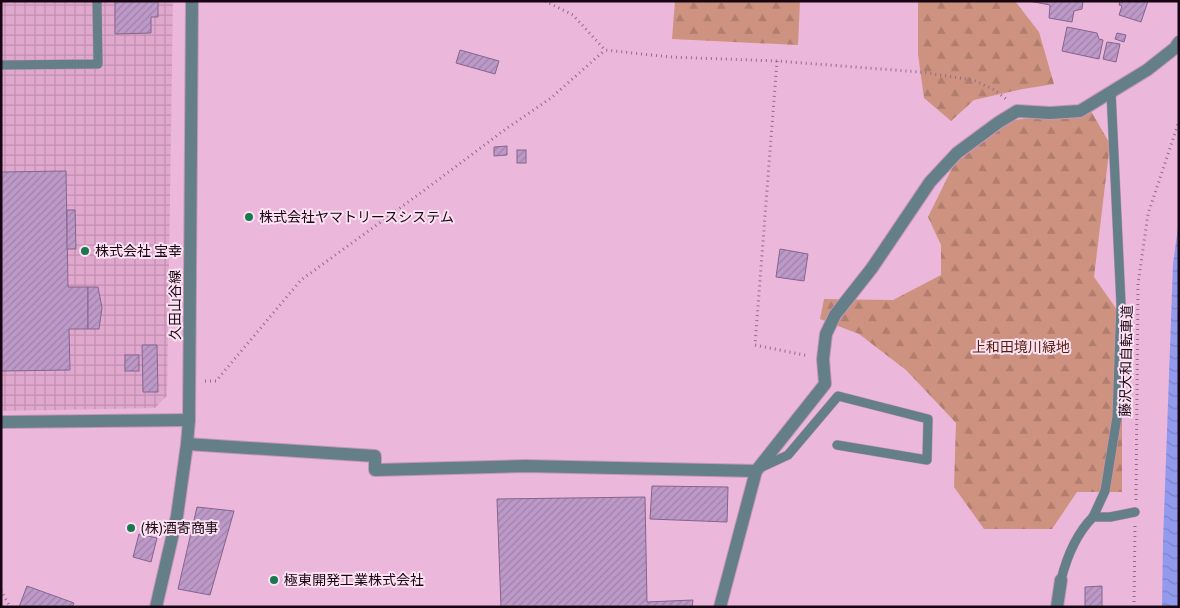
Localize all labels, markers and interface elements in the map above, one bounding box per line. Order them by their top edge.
place label: 株式会社ヤマトリースシステム [259,208,454,226]
marker: 株式会社ヤマトリースシステム [243,211,255,223]
place label: 株式会社 宝幸 [95,242,182,260]
marker: 株式会社 宝幸 [79,245,91,257]
street label: 久田山谷線 [166,270,184,340]
street label: 藤沢大和自転車道 [1116,305,1136,417]
park label: 上和田境川緑地 [972,338,1070,356]
place label: (株)酒寄商事 [141,519,219,537]
marker: (株)酒寄商事 [125,522,137,534]
place label: 極東開発工業株式会社 [284,571,424,589]
marker: 極東開発工業株式会社 [268,574,280,586]

